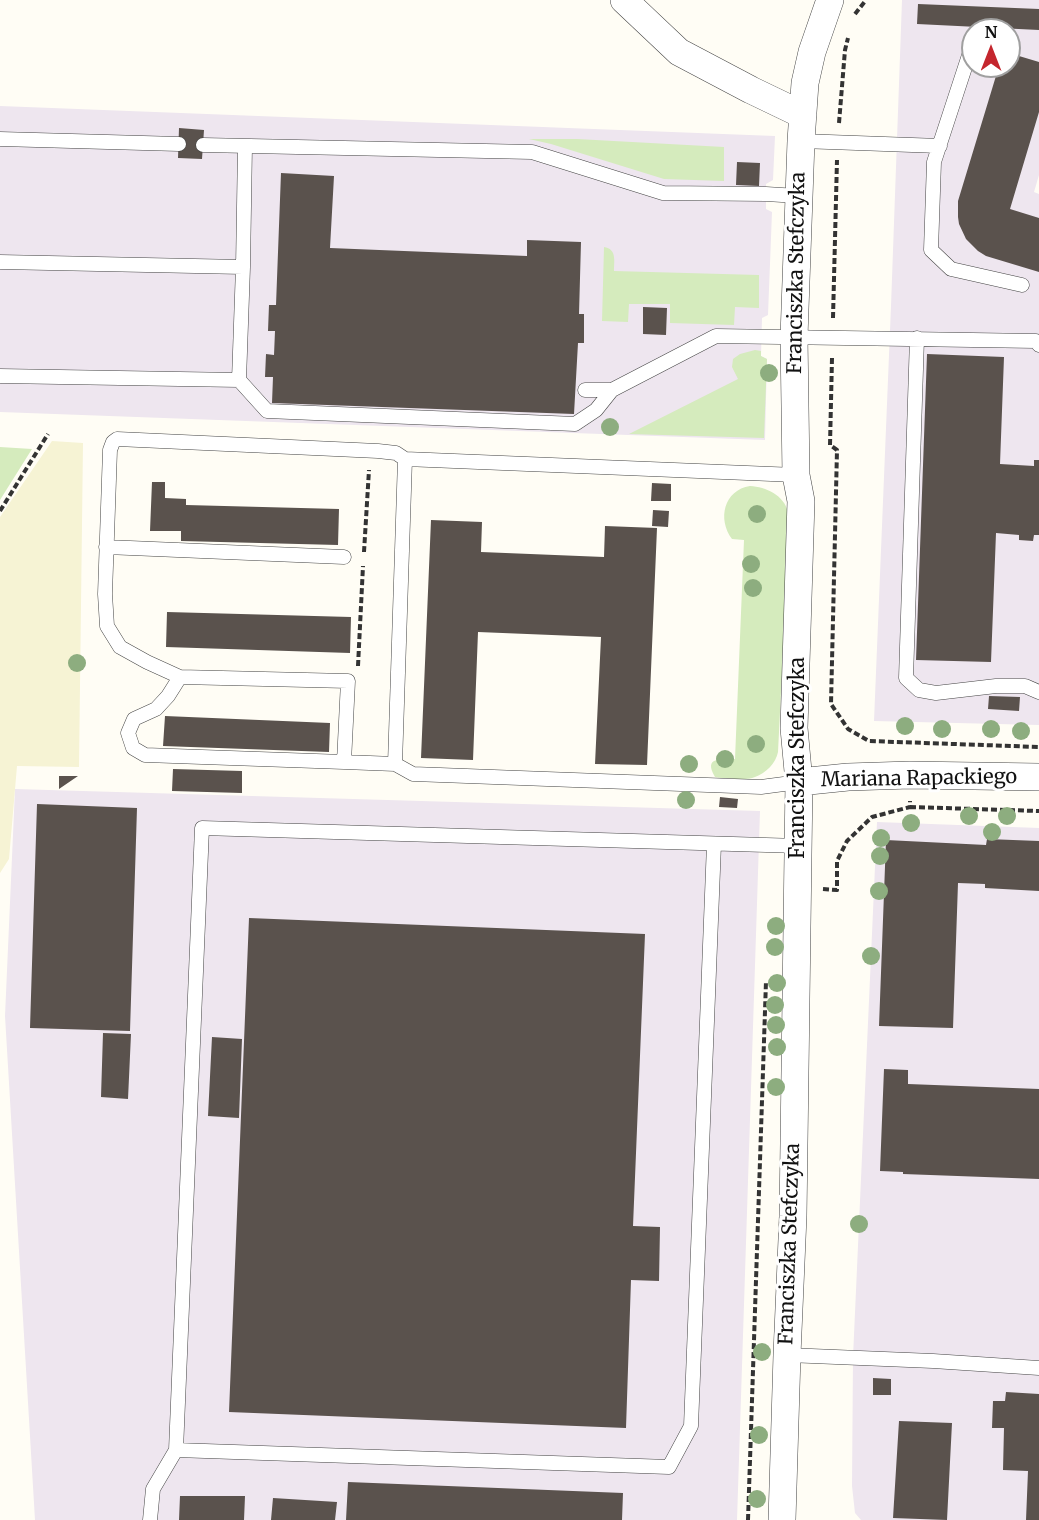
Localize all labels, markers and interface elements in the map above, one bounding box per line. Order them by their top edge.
north arrow [961,18,1021,78]
text: N [985,22,997,42]
street label: Franciszka Stefczyka [783,172,811,374]
street label: Franciszka Stefczyka [786,657,810,859]
street label: Mariana Rapackiego [821,765,1017,793]
street label: Franciszka Stefczyka [774,1143,806,1345]

